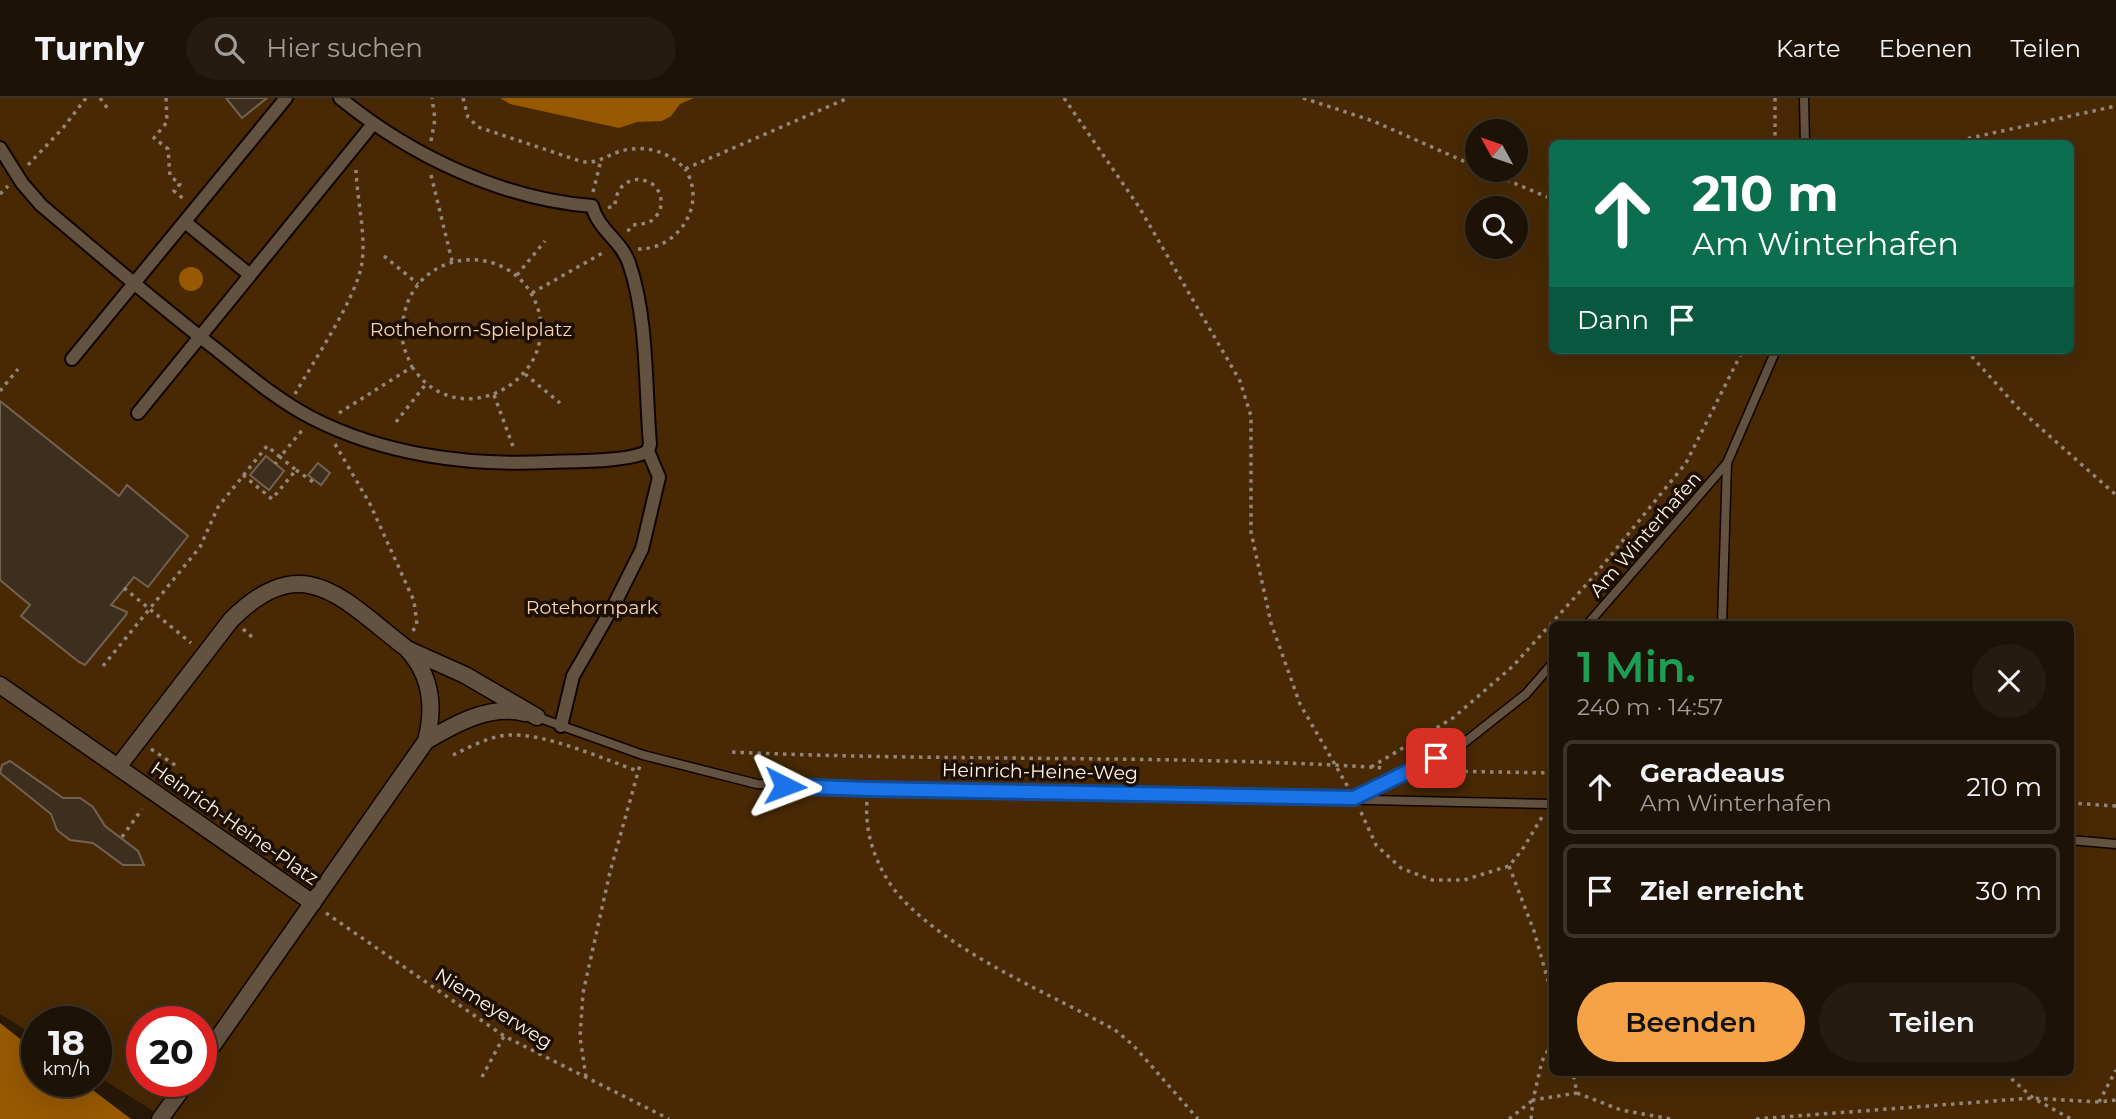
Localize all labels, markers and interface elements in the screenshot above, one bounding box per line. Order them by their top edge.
search box [186,17,676,80]
text: Turnly [35,28,144,68]
icon: search [210,29,248,67]
text: Hier suchen [266,32,423,64]
text: Karte [1776,34,1841,63]
text: Ebenen [1879,34,1972,63]
text: Teilen [2010,34,2081,63]
north arrow [1465,119,1528,182]
map controls [1465,119,1528,259]
text: 210 m [1692,164,1839,223]
icon: ahead [1577,168,1668,259]
button: search [1465,196,1528,259]
text: Am Winterhafen [1692,224,1959,263]
icon: arrive [1663,301,1701,339]
text: Dann [1577,304,1649,336]
park label: Rothehorn-Spielplatz [370,318,572,341]
street label: Am Winterhafen [1585,467,1706,602]
park label: Rotehornpark [526,596,659,619]
text: 1 Min. [1577,641,1696,693]
button: close [1972,644,2046,718]
text: 240 m · 14:57 [1577,693,1723,721]
pin [1406,728,1466,788]
icon: arrive [1417,739,1455,777]
position arrow [748,749,822,823]
street label: Heinrich-Heine-Platz [146,757,323,890]
text: Geradeaus [1640,757,1785,789]
street label: Heinrich-Heine-Weg [942,758,1138,785]
icon: ahead [1581,768,1619,806]
text: 210 m [1966,771,2042,803]
text: Am Winterhafen [1640,789,1832,817]
icon: arrive [1581,872,1619,910]
text: Ziel erreicht [1640,875,1804,907]
text: 30 m [1976,875,2042,907]
street label: Niemeyerweg [431,963,557,1054]
button: Beenden [1577,982,1805,1062]
button: Teilen [1819,982,2046,1062]
speed limit sign: 20 [126,1006,217,1097]
text: 18 [48,1021,85,1064]
text: km/h [42,1058,91,1080]

